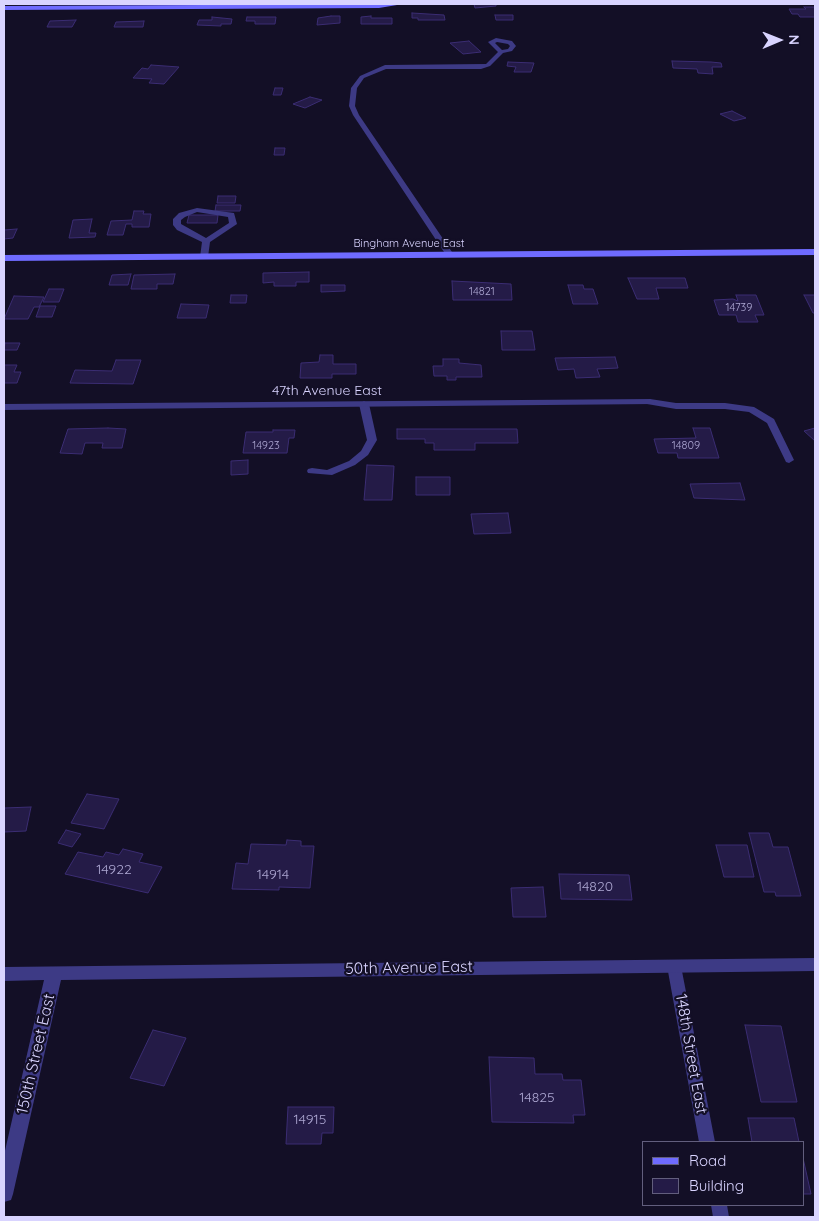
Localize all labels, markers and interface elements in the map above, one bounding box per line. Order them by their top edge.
north arrow [754,15,804,65]
text: N [785,34,803,45]
street label: Bingham Avenue East [353,237,465,251]
house number: 14821 [469,285,495,299]
house number: 14739 [726,301,752,315]
street label: 47th Avenue East [272,383,382,399]
house number: 14923 [252,439,280,453]
house number: 14809 [672,439,700,453]
house number: 14922 [96,862,132,878]
house number: 14914 [257,867,289,883]
house number: 14820 [577,879,613,895]
street label: 50th Avenue East [345,957,473,979]
street label: 150th Street East [13,992,59,1116]
street label: 148th Street East [671,993,711,1115]
house number: 14825 [519,1090,555,1106]
house number: 14915 [294,1112,326,1128]
legend [642,1141,804,1206]
text: Road [689,1151,726,1170]
text: Building [689,1176,744,1195]

